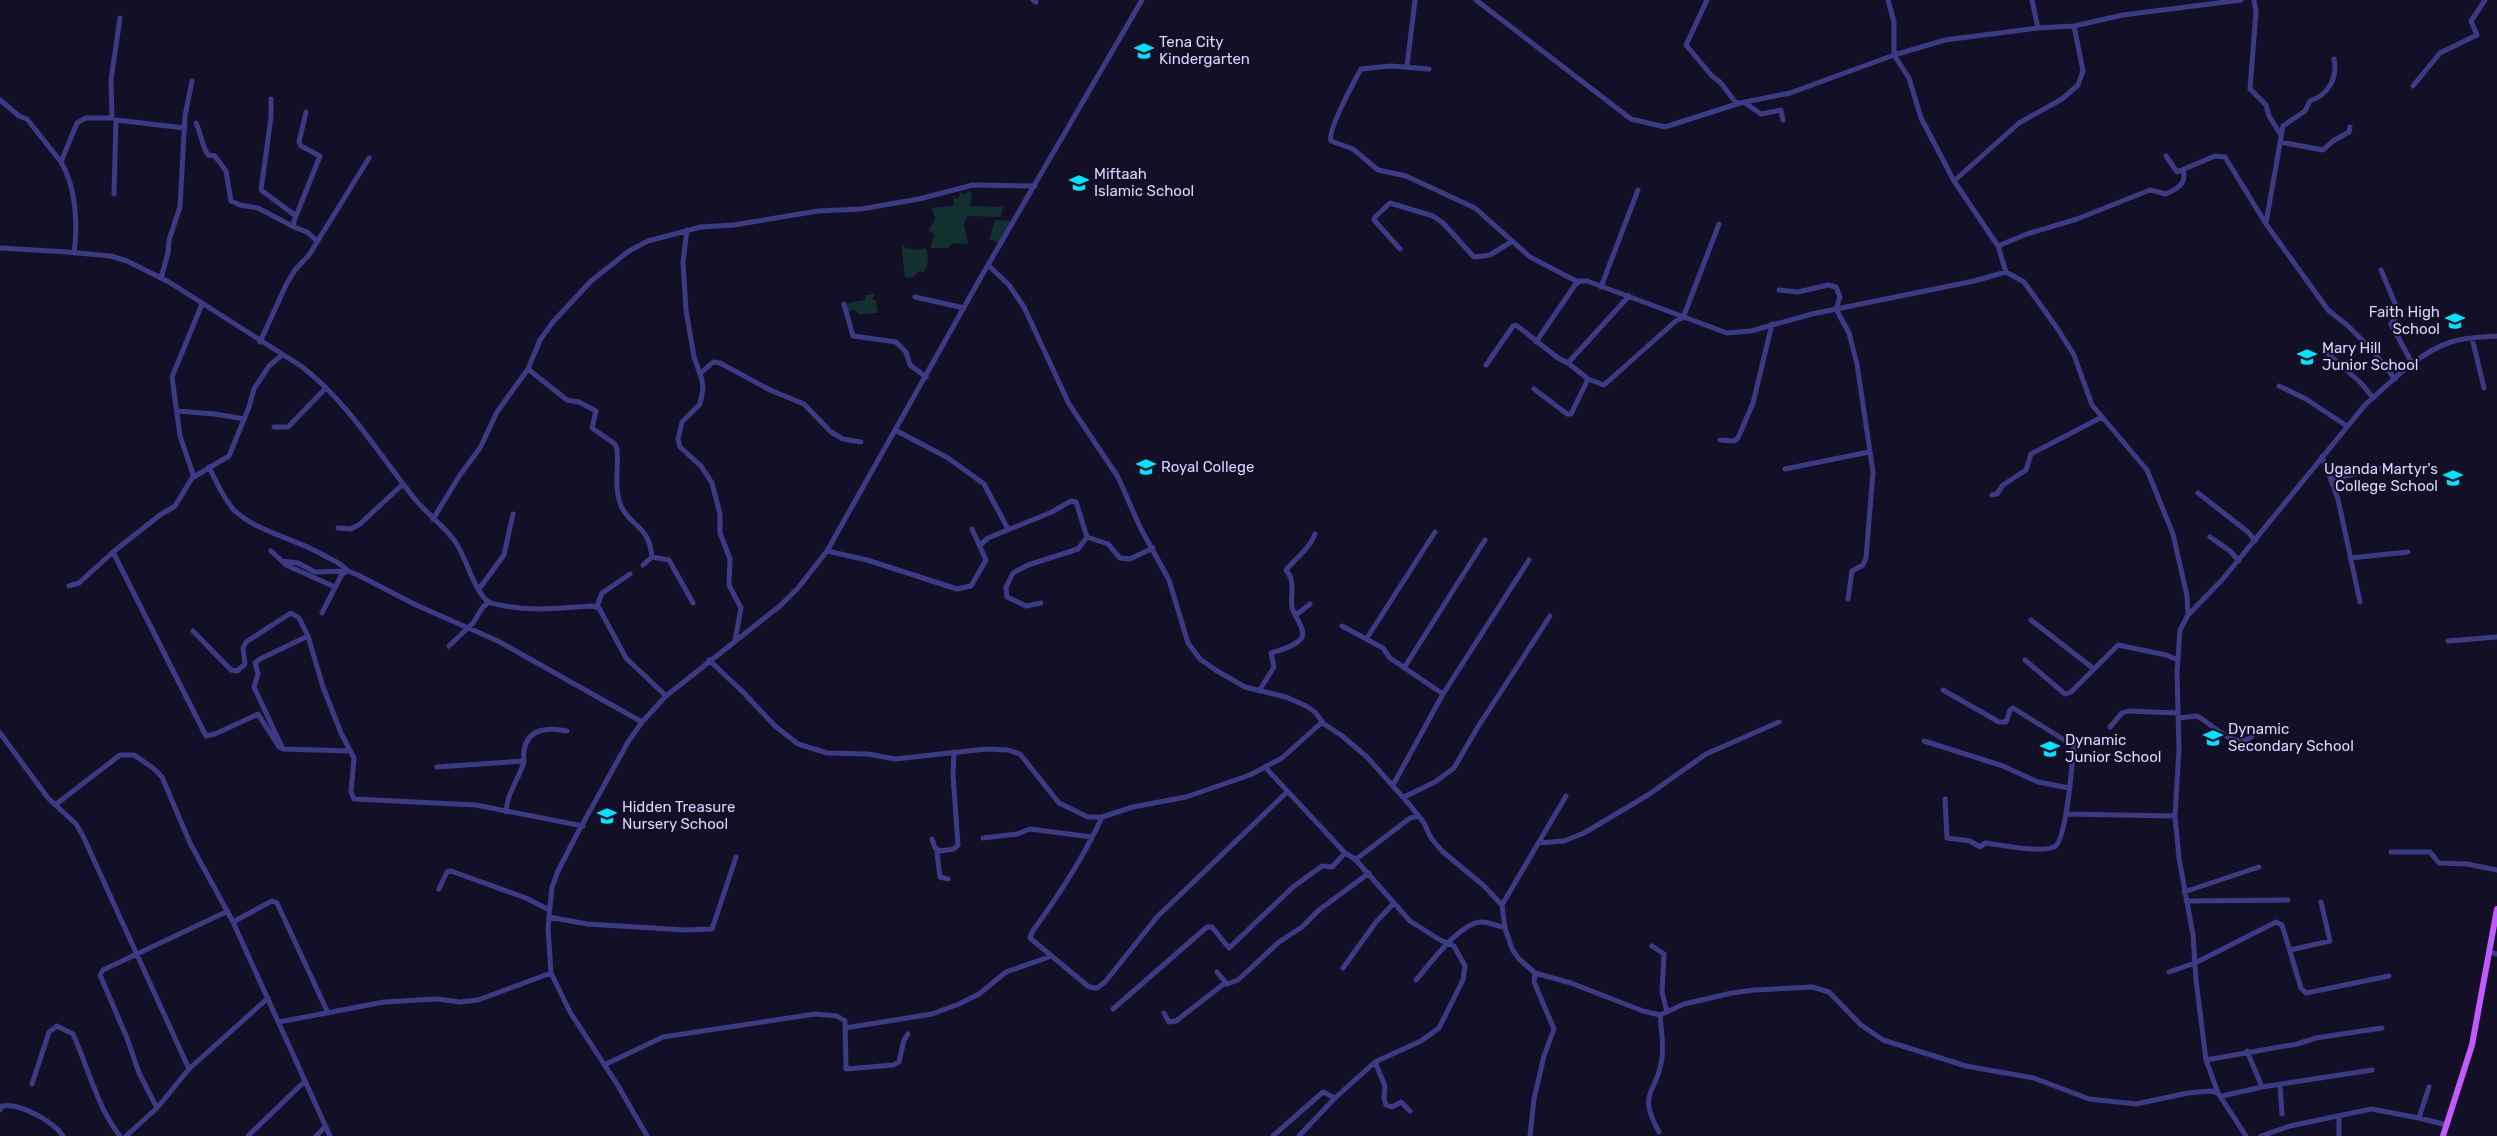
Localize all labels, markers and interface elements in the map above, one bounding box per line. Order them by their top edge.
place label: Tena City Kindergarten [1159,33,1250,68]
school or university icon: Tena City Kindergarten [1133,40,1155,62]
place label: Miftaah Islamic School [1094,165,1194,200]
school or university icon: Miftaah Islamic School [1068,172,1090,194]
place label: Faith High School [2369,303,2440,338]
school or university icon: Faith High School [2444,310,2466,332]
place label: Mary Hill Junior School [2322,339,2418,374]
school or university icon: Mary Hill Junior School [2296,346,2318,368]
school or university icon: Royal College [1135,456,1157,478]
place label: Royal College [1161,458,1254,476]
place label: Uganda Martyr's College School [2324,460,2438,495]
school or university icon: Uganda Martyr's College School [2442,467,2464,489]
place label: Dynamic Secondary School [2228,720,2354,755]
school or university icon: Dynamic Secondary School [2202,727,2224,749]
place label: Dynamic Junior School [2065,731,2161,766]
school or university icon: Dynamic Junior School [2039,738,2061,760]
place label: Hidden Treasure Nursery School [622,798,735,833]
school or university icon: Hidden Treasure Nursery School [596,805,618,827]

